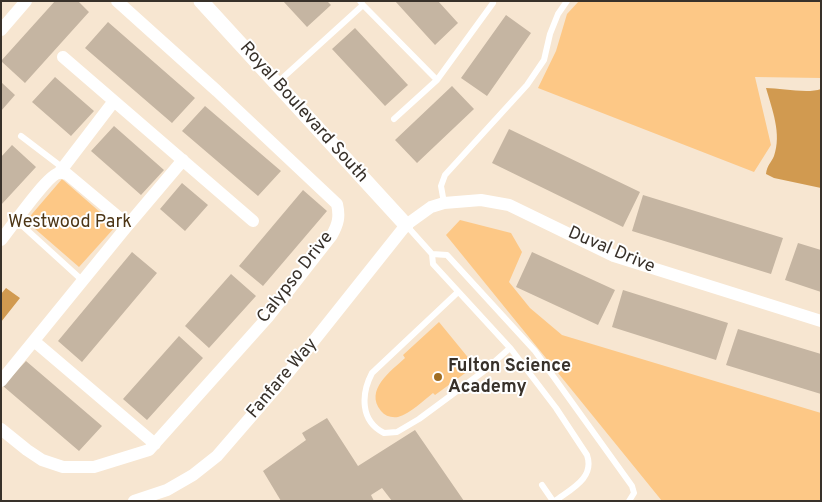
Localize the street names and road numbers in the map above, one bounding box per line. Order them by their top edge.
street label: Royal Boulevard South [234,38,372,188]
street label: Duval Drive [564,223,658,279]
street label: Calypso Drive [253,228,339,328]
street label: Fanfare Way [243,334,323,424]

